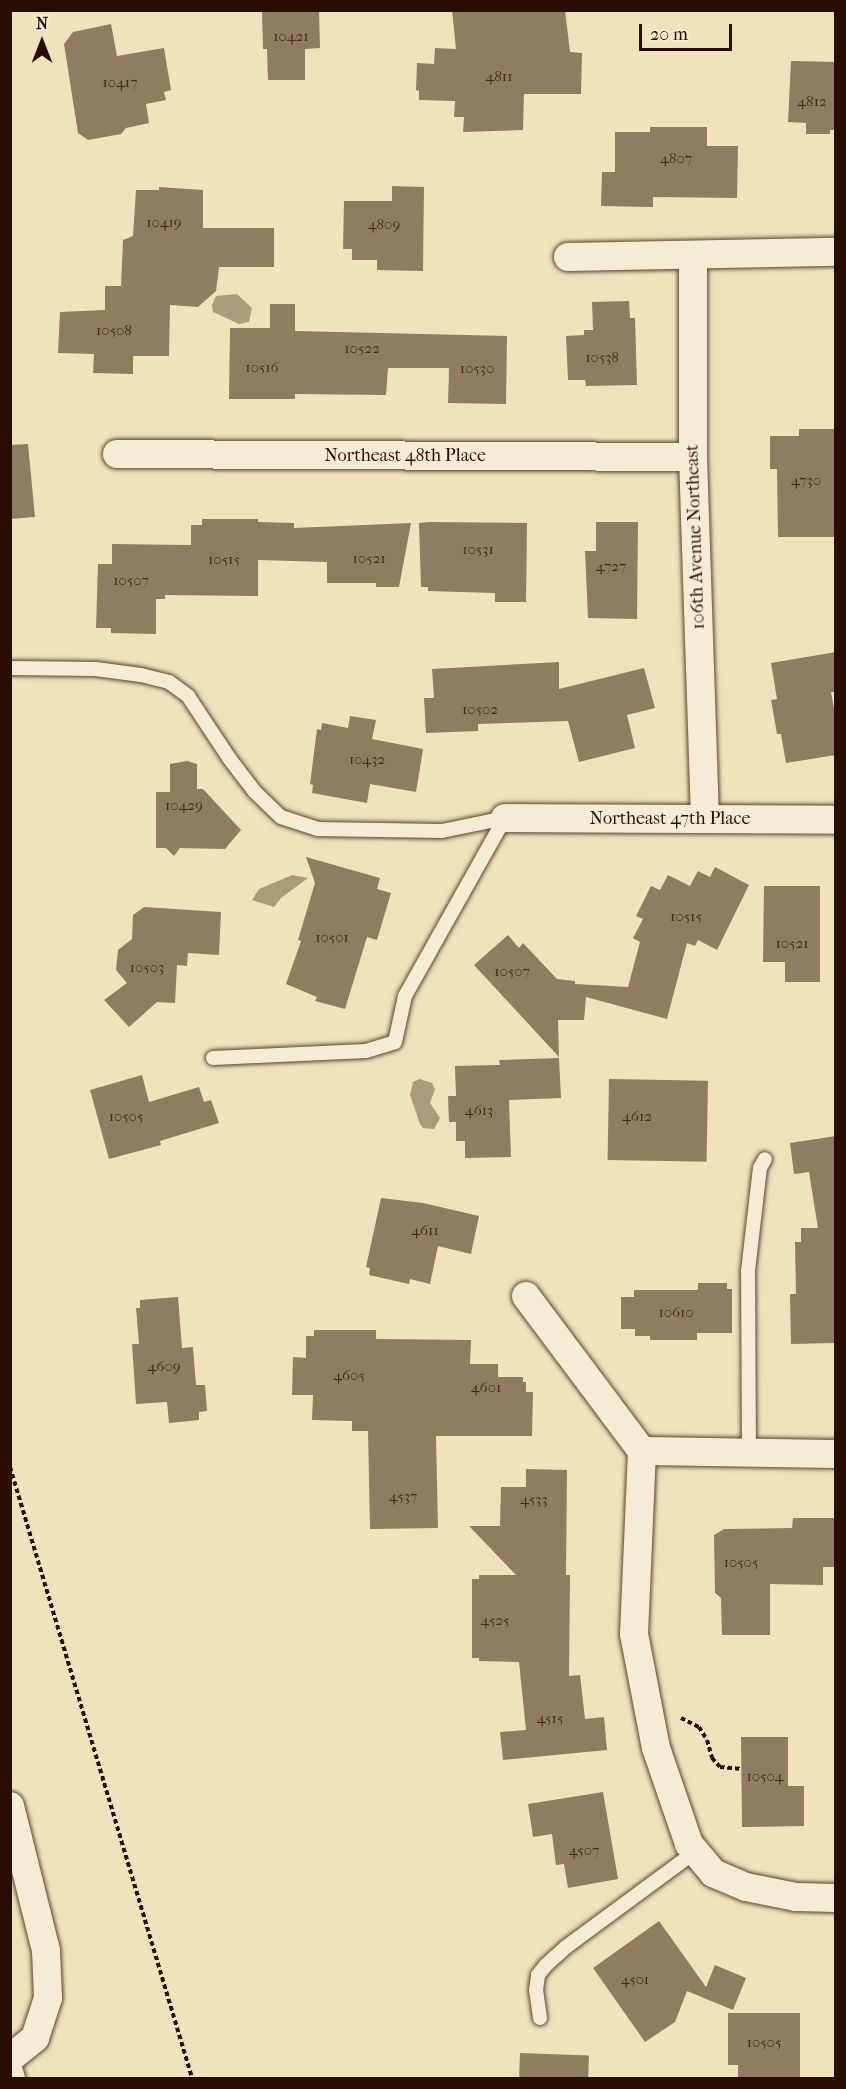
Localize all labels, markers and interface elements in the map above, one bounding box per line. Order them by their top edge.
north arrow [12,12,72,72]
scale bar [642,12,735,50]
text: N [36,14,48,33]
text: 20 m [650,24,688,45]
house number: 10421 [273,28,309,46]
house number: 4811 [485,68,513,86]
house number: 10417 [103,74,137,92]
house number: 4812 [797,93,827,111]
house number: 4807 [660,150,692,168]
house number: 10419 [146,214,182,232]
house number: 4809 [368,216,400,234]
house number: 10508 [96,322,132,340]
house number: 10522 [344,340,380,358]
house number: 10538 [585,349,619,367]
house number: 10516 [245,359,279,377]
house number: 10530 [460,360,494,378]
street label: 106th Avenue Northeast [682,444,710,630]
street label: Northeast 48th Place [324,445,486,467]
house number: 4730 [791,472,821,490]
house number: 10531 [462,541,494,559]
house number: 10521 [352,550,386,568]
house number: 10515 [208,551,240,569]
house number: 4727 [596,558,626,576]
house number: 10507 [113,572,149,590]
house number: 10502 [462,701,498,719]
house number: 10432 [349,751,385,769]
house number: 10429 [165,797,203,815]
street label: Northeast 47th Place [590,808,750,830]
house number: 10515 [670,908,702,926]
house number: 10501 [315,929,349,947]
house number: 10521 [775,935,809,953]
house number: 10503 [130,959,164,977]
house number: 10507 [494,963,530,981]
house number: 4613 [465,1102,493,1120]
house number: 10505 [109,1108,143,1126]
house number: 4612 [622,1108,652,1126]
house number: 4611 [411,1222,439,1240]
house number: 10610 [658,1304,694,1322]
house number: 4609 [147,1358,181,1376]
house number: 4605 [333,1367,365,1385]
house number: 4601 [471,1379,501,1397]
house number: 4537 [389,1488,417,1506]
house number: 4533 [520,1491,548,1509]
house number: 10505 [724,1554,758,1572]
house number: 4525 [480,1612,510,1630]
house number: 4515 [537,1710,563,1728]
house number: 10504 [747,1768,783,1786]
house number: 4507 [569,1842,599,1860]
house number: 4501 [621,1971,649,1989]
house number: 10505 [747,2034,781,2052]

